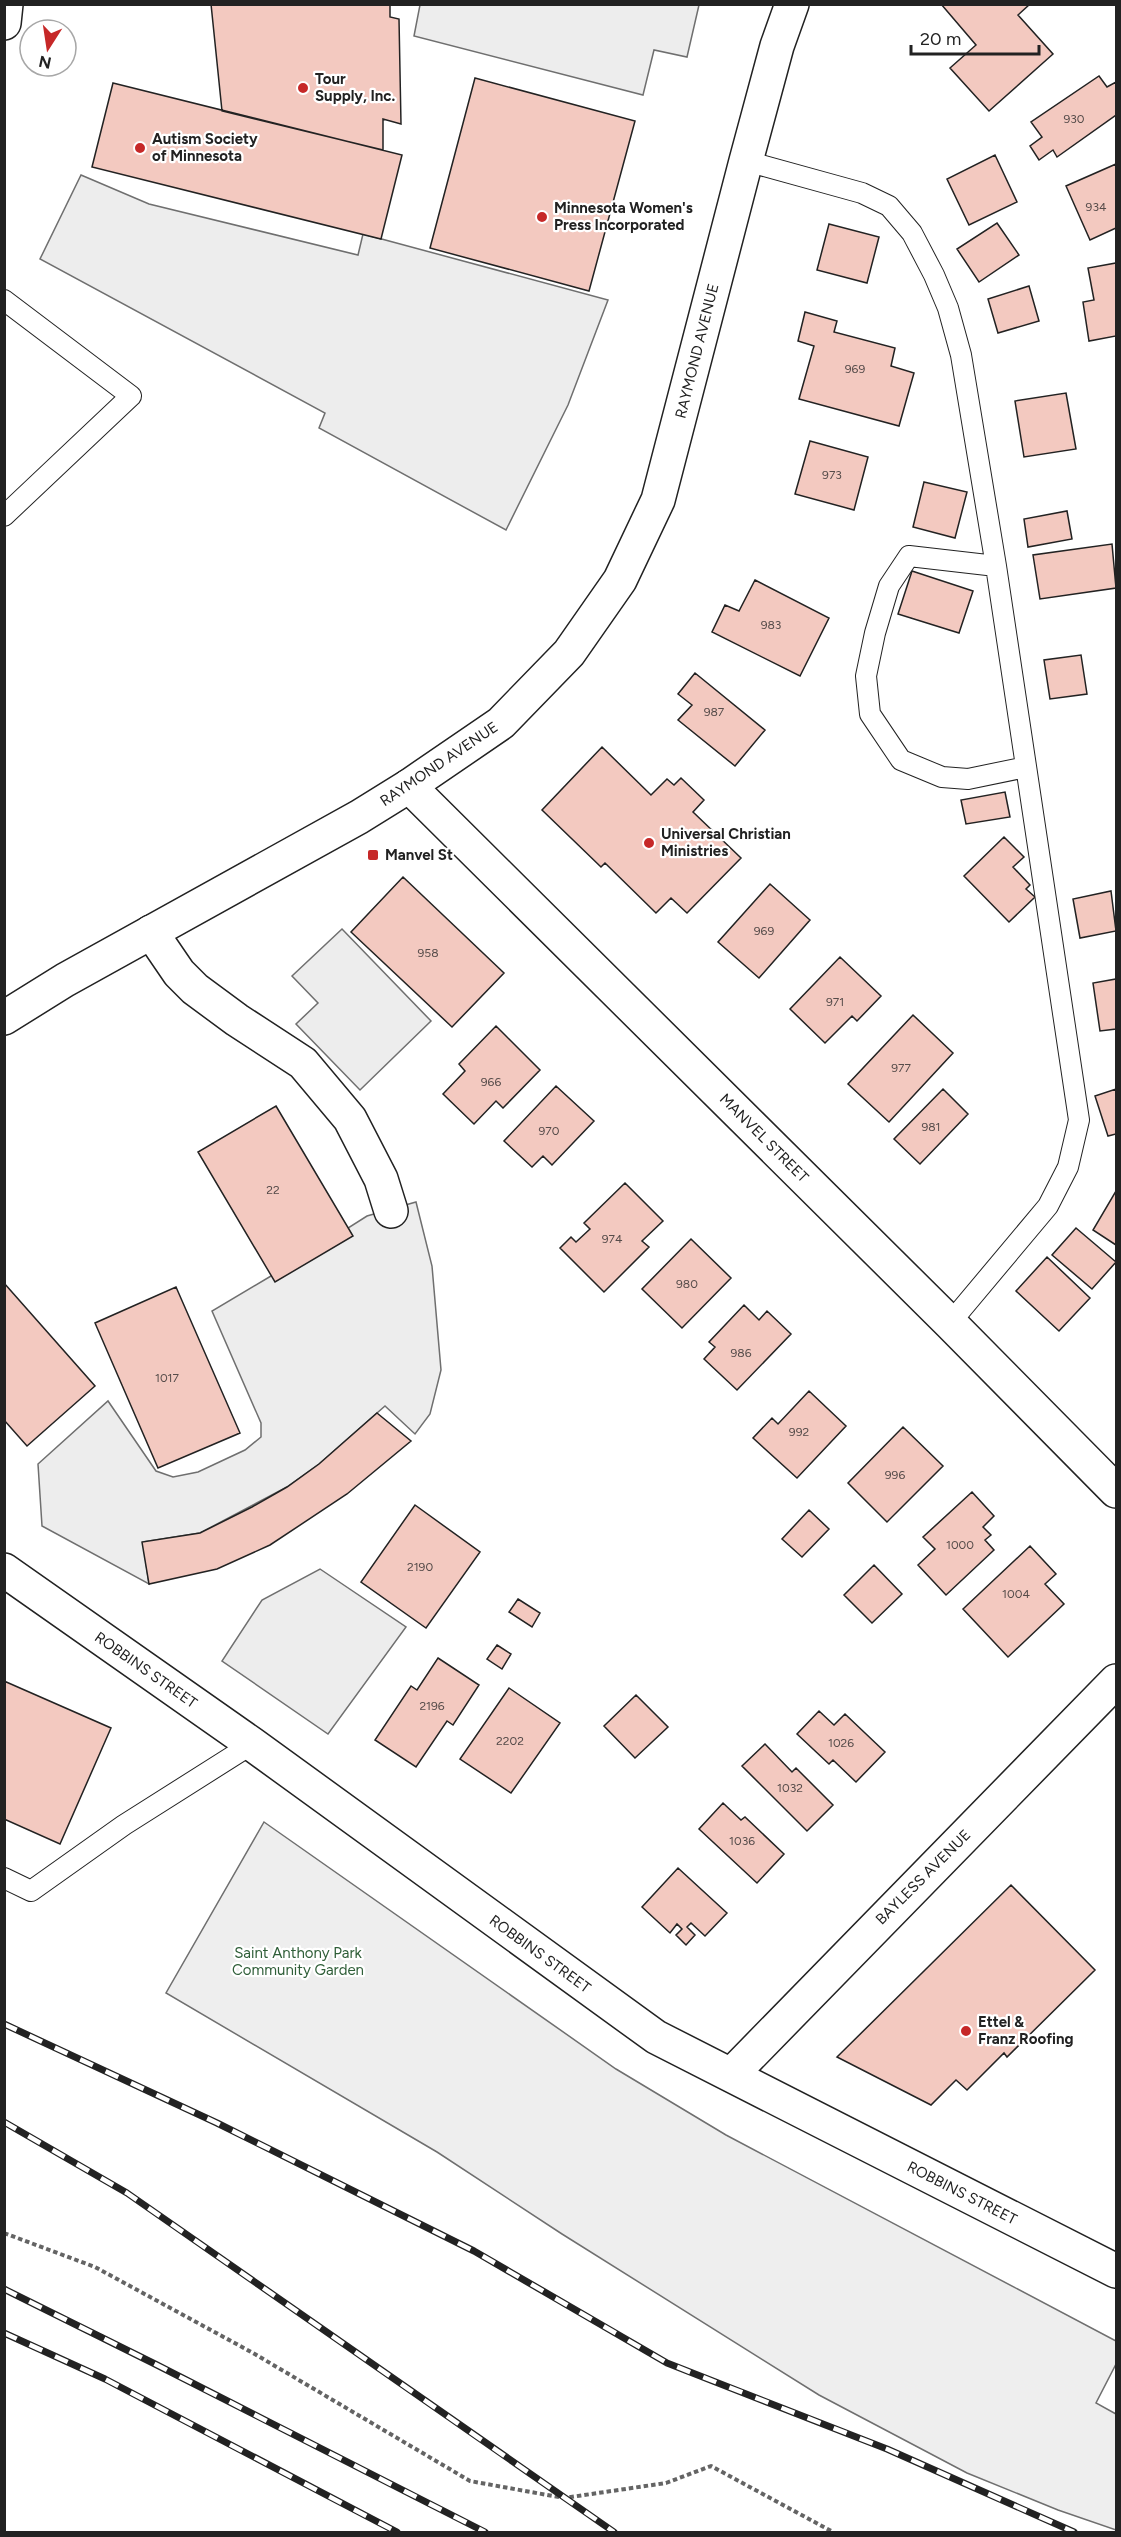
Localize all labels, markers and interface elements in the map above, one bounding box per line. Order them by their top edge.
north arrow [18,18,78,78]
scale bar [911,18,1038,56]
text: 20 m [920,28,961,50]
text: N [37,52,53,73]
place label: Tour Supply, Inc. [315,70,395,105]
marker: Tour Supply, Inc. [296,81,310,95]
house number: 930 [1063,112,1085,126]
place label: Autism Society of Minnesota [152,130,258,165]
marker: Autism Society of Minnesota [133,141,147,155]
place label: Minnesota Women's Press Incorporated [554,199,693,234]
house number: 934 [1086,200,1107,214]
marker: Minnesota Women's Press Incorporated [535,210,549,224]
street label: RAYMOND AVENUE [672,282,722,420]
house number: 969 [845,362,865,376]
house number: 973 [822,468,842,482]
house number: 983 [761,618,781,632]
house number: 987 [704,705,725,719]
street label: RAYMOND AVENUE [377,718,501,810]
place label: Universal Christian Ministries [661,825,791,860]
marker: Universal Christian Ministries [642,836,656,850]
place label: Manvel St [385,846,453,864]
marker: Manvel St [366,848,380,862]
house number: 969 [754,924,774,938]
house number: 958 [417,946,439,960]
house number: 971 [826,995,844,1009]
house number: 977 [891,1061,911,1075]
house number: 966 [481,1075,501,1089]
street label: MANVEL STREET [716,1090,813,1187]
house number: 981 [921,1120,941,1134]
house number: 970 [539,1124,560,1138]
house number: 22 [266,1183,280,1197]
house number: 974 [602,1232,623,1246]
house number: 980 [676,1277,698,1291]
house number: 986 [731,1346,752,1360]
house number: 1017 [155,1371,180,1385]
house number: 992 [789,1425,809,1439]
house number: 996 [885,1468,905,1482]
house number: 1000 [946,1538,974,1552]
house number: 2190 [407,1560,433,1574]
house number: 1004 [1002,1587,1030,1601]
street label: ROBBINS STREET [91,1628,201,1712]
house number: 2196 [419,1699,445,1713]
house number: 2202 [496,1734,524,1748]
house number: 1026 [828,1736,854,1750]
house number: 1032 [777,1781,803,1795]
street label: BAYLESS AVENUE [872,1826,974,1928]
house number: 1036 [729,1834,755,1848]
street label: ROBBINS STREET [486,1911,595,1997]
park label: Saint Anthony Park Community Garden [232,1944,364,1979]
place label: Ettel & Franz Roofing [978,2013,1074,2048]
marker: Ettel & Franz Roofing [959,2024,973,2038]
street label: ROBBINS STREET [904,2158,1021,2229]

